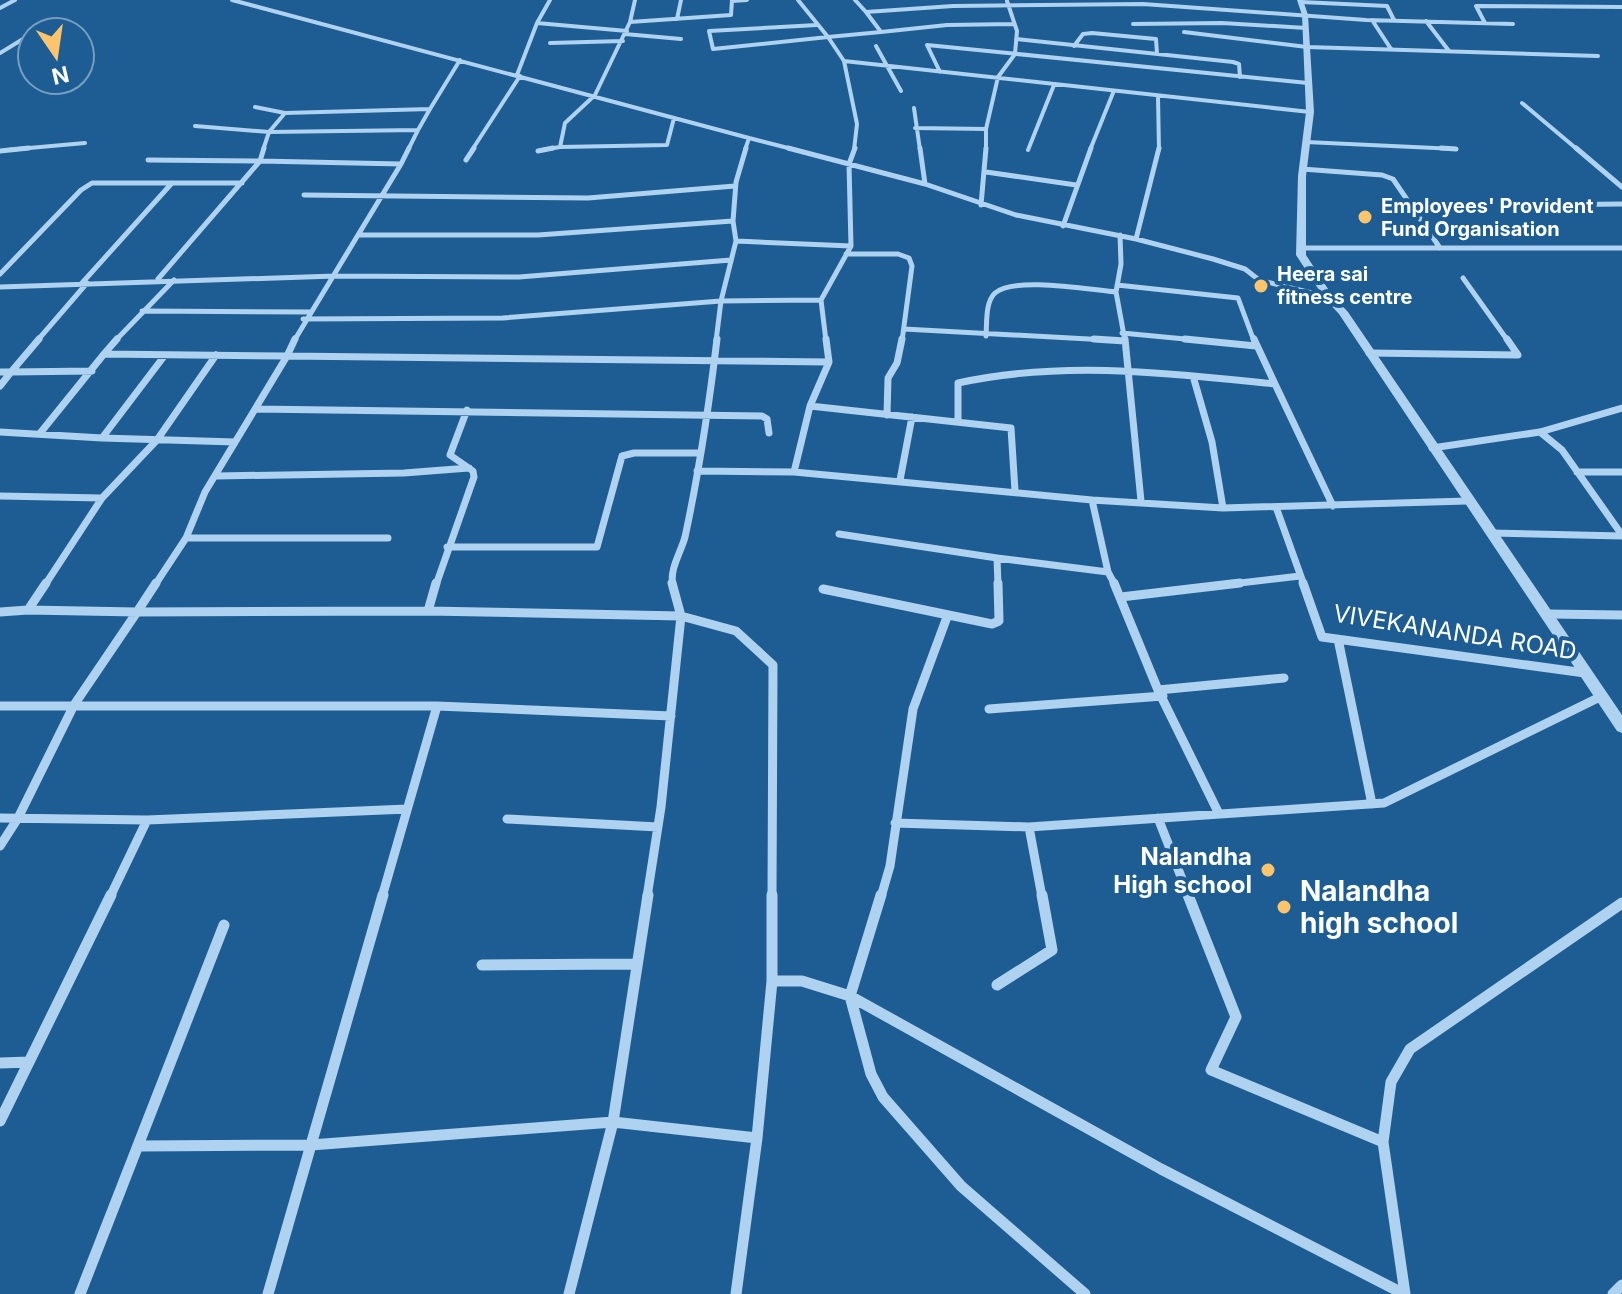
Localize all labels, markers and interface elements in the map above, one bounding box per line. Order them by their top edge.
north arrow [16,16,96,96]
text: N [49,61,72,90]
place label: Employees' Provident Fund Organisation [1381,194,1594,241]
marker: Employees' Provident Fund Organisation [1356,208,1374,226]
place label: Heera sai fitness centre [1277,262,1412,309]
marker: Heera sai fitness centre [1252,277,1270,295]
street label: VIVEKANANDA ROAD [1331,598,1579,666]
place label: Nalandha High school [1113,842,1252,899]
marker: Nalandha High school [1259,861,1277,879]
place label: Nalandha high school [1300,874,1458,940]
marker: Nalandha high school [1275,898,1293,916]

